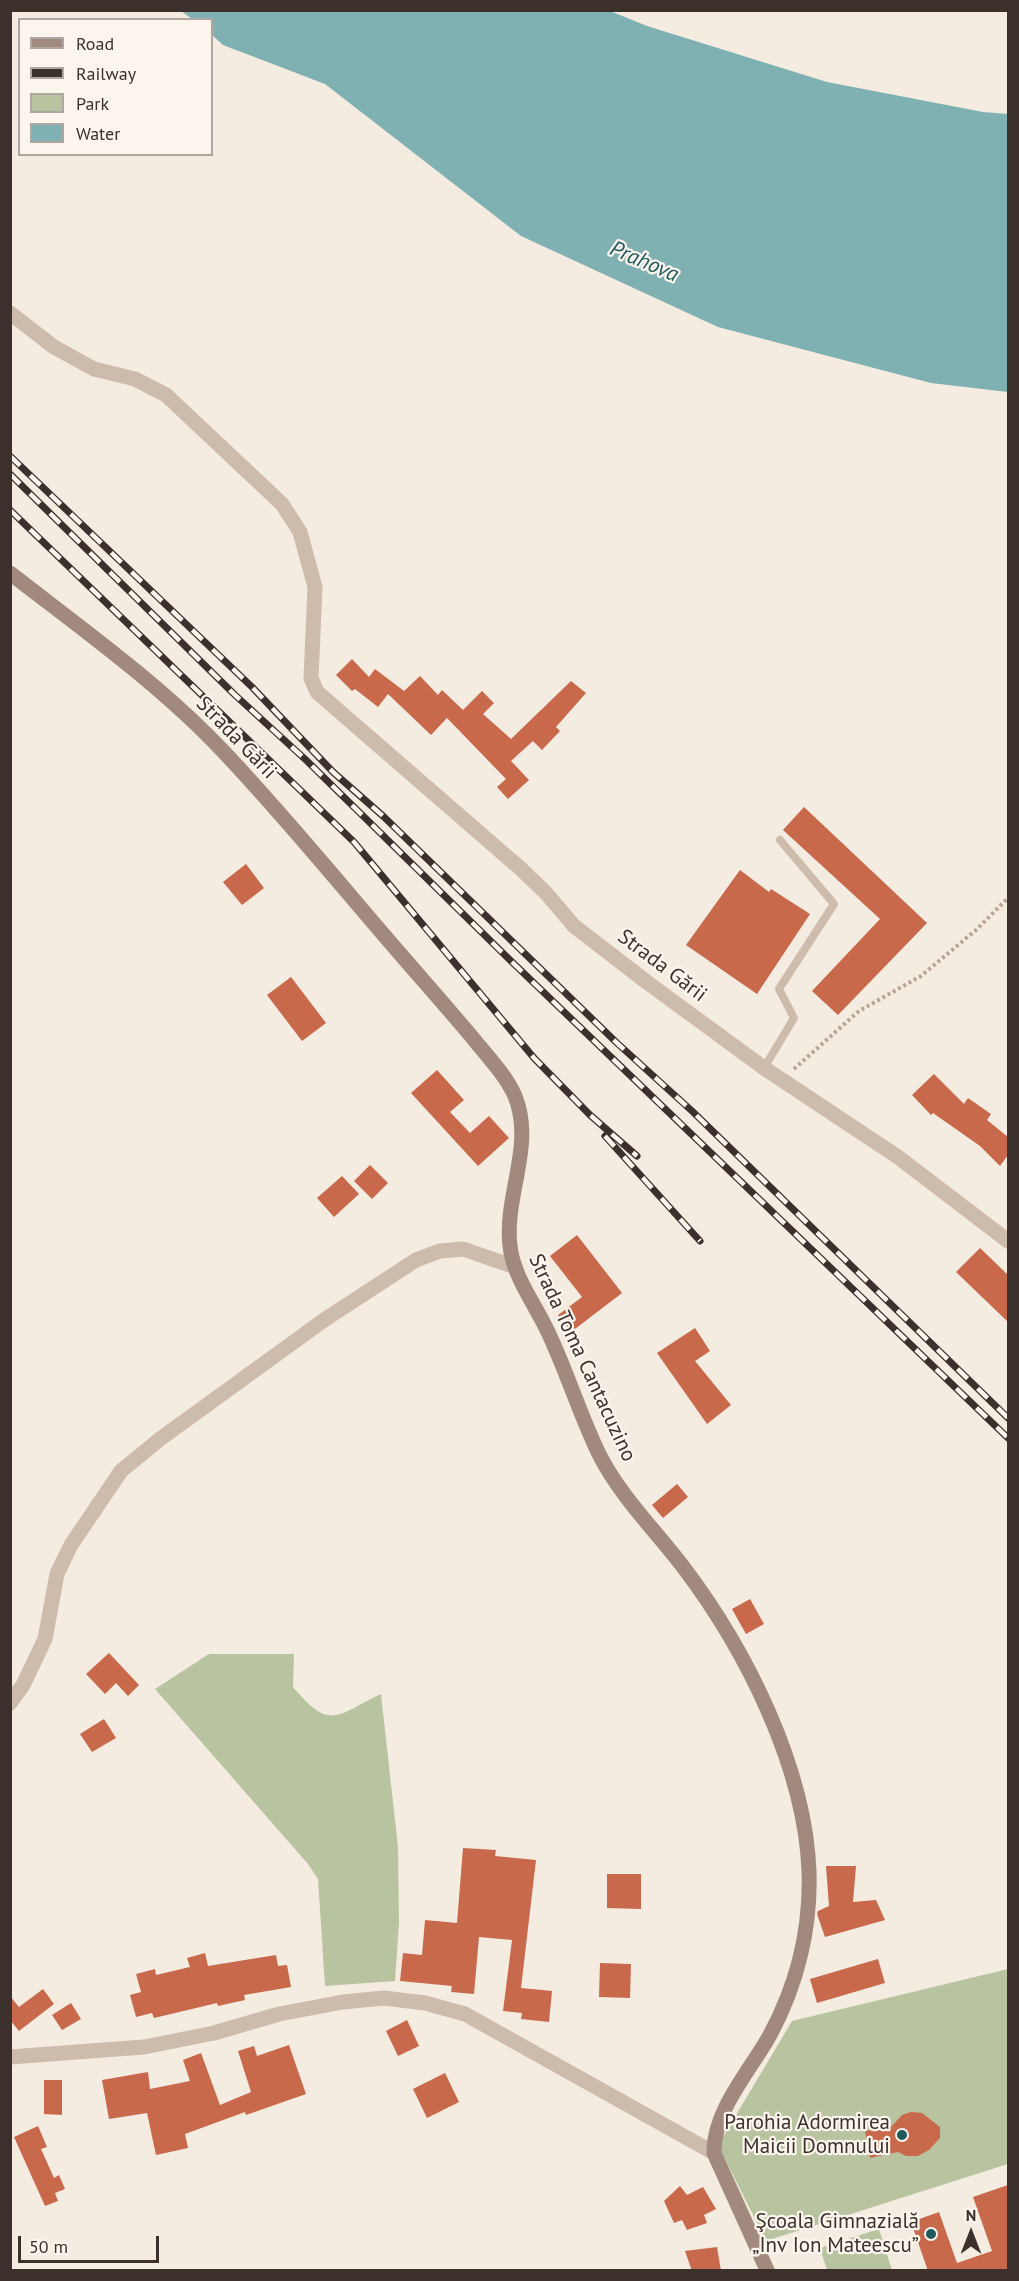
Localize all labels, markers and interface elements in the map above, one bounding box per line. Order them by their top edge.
legend [18,18,213,156]
text: Road [76,32,114,55]
text: Railway [76,62,136,85]
text: Park [76,92,109,115]
text: Water [76,122,120,145]
water label: Prahova [606,236,682,288]
street label: Strada Gării [191,692,281,784]
street label: Strada Gării [613,924,711,1008]
street label: Strada Toma Cantacuzino [523,1250,641,1466]
place label: Parohia Adormirea Maicii Domnului [724,2110,890,2160]
marker: Parohia Adormirea Maicii Domnului [895,2128,909,2142]
north arrow [941,2203,1001,2263]
text: N [966,2205,976,2225]
place label: Şcoala Gimnazială „Inv Ion Mateescu” [752,2209,919,2259]
scale bar [21,2224,162,2262]
marker: Şcoala Gimnazială „Inv Ion Mateescu” [924,2227,938,2241]
text: 50 m [29,2235,68,2258]

